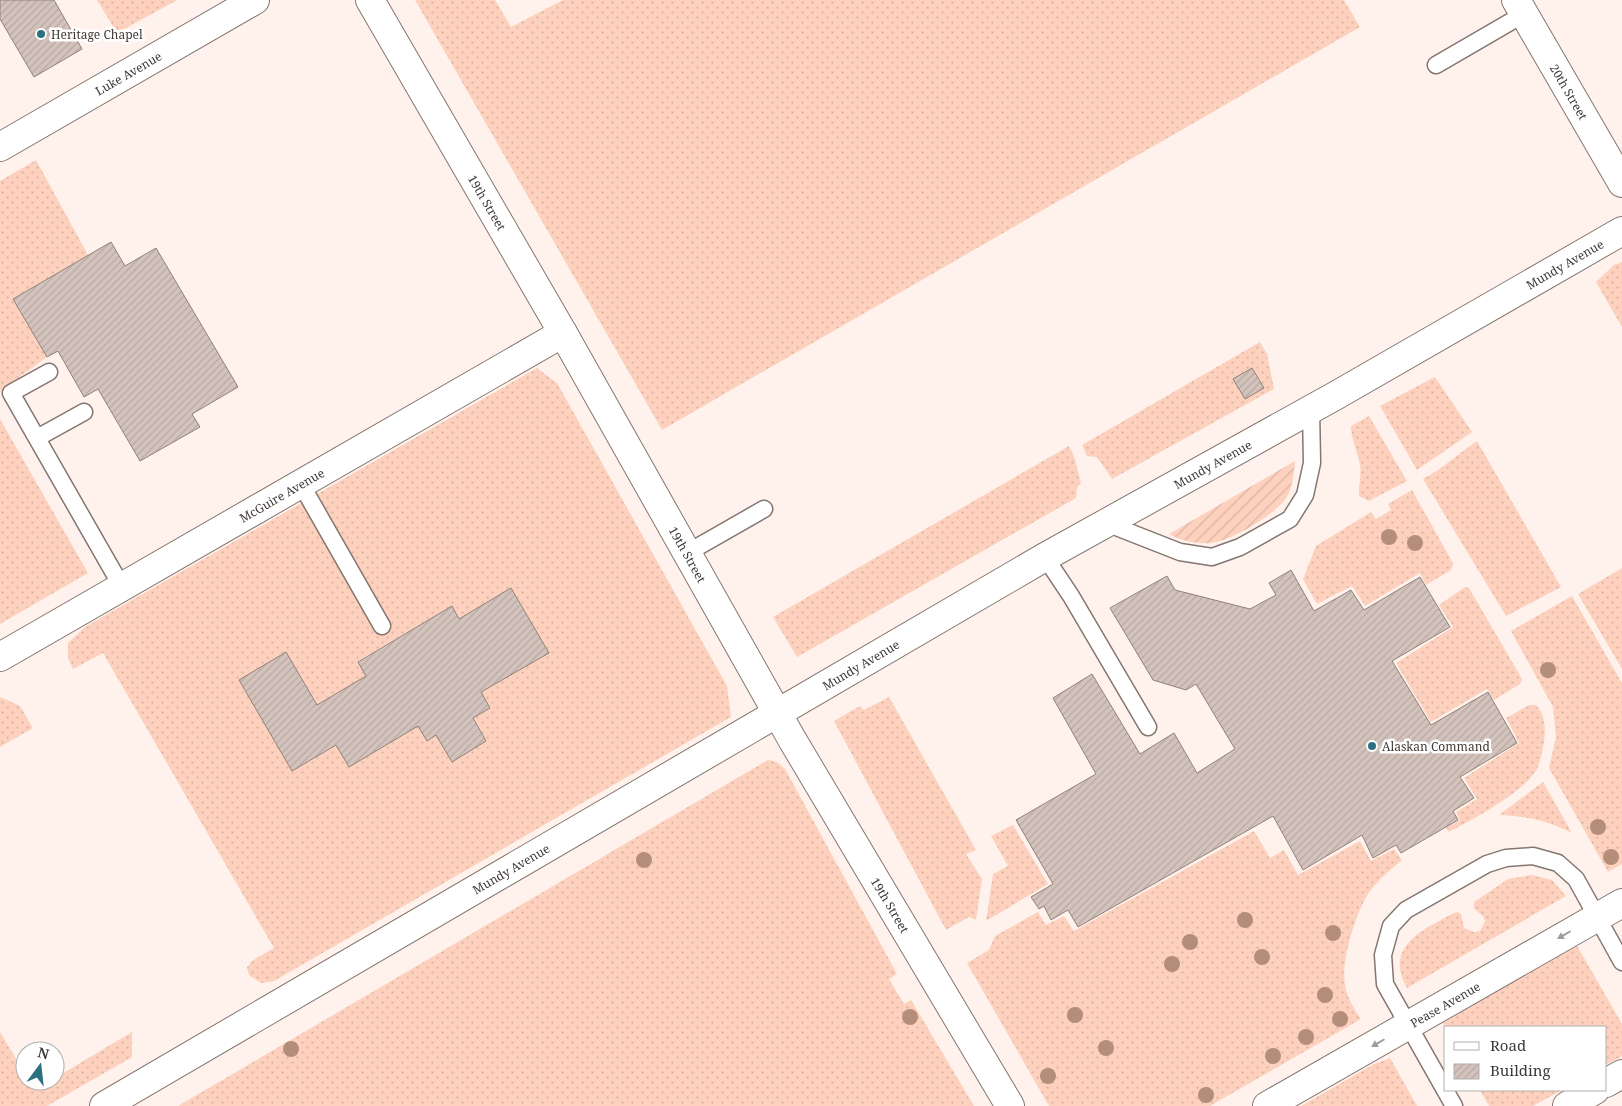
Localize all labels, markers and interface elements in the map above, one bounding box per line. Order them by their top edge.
place label: Heritage Chapel [51,26,143,43]
marker: Heritage Chapel [35,28,47,40]
street label: Luke Avenue [92,47,165,99]
street label: 20th Street [1546,61,1592,123]
street label: 19th Street [464,171,510,234]
street label: Mundy Avenue [1523,235,1607,293]
street label: Mundy Avenue [1170,436,1255,493]
street label: McGuire Avenue [236,464,327,526]
street label: 19th Street [665,523,710,586]
street label: Mundy Avenue [819,635,902,694]
place label: Alaskan Command [1382,738,1490,755]
marker: Alaskan Command [1366,740,1378,752]
street label: Mundy Avenue [469,839,553,898]
street label: 19th Street [867,874,914,936]
one-way arrow [1558,931,1571,940]
street label: Pease Avenue [1407,977,1483,1031]
legend [1444,1026,1607,1091]
text: Road [1490,1035,1526,1055]
one-way arrow [1371,1038,1384,1047]
north arrow [15,1041,65,1091]
text: N [36,1042,51,1064]
text: Building [1490,1060,1551,1080]

